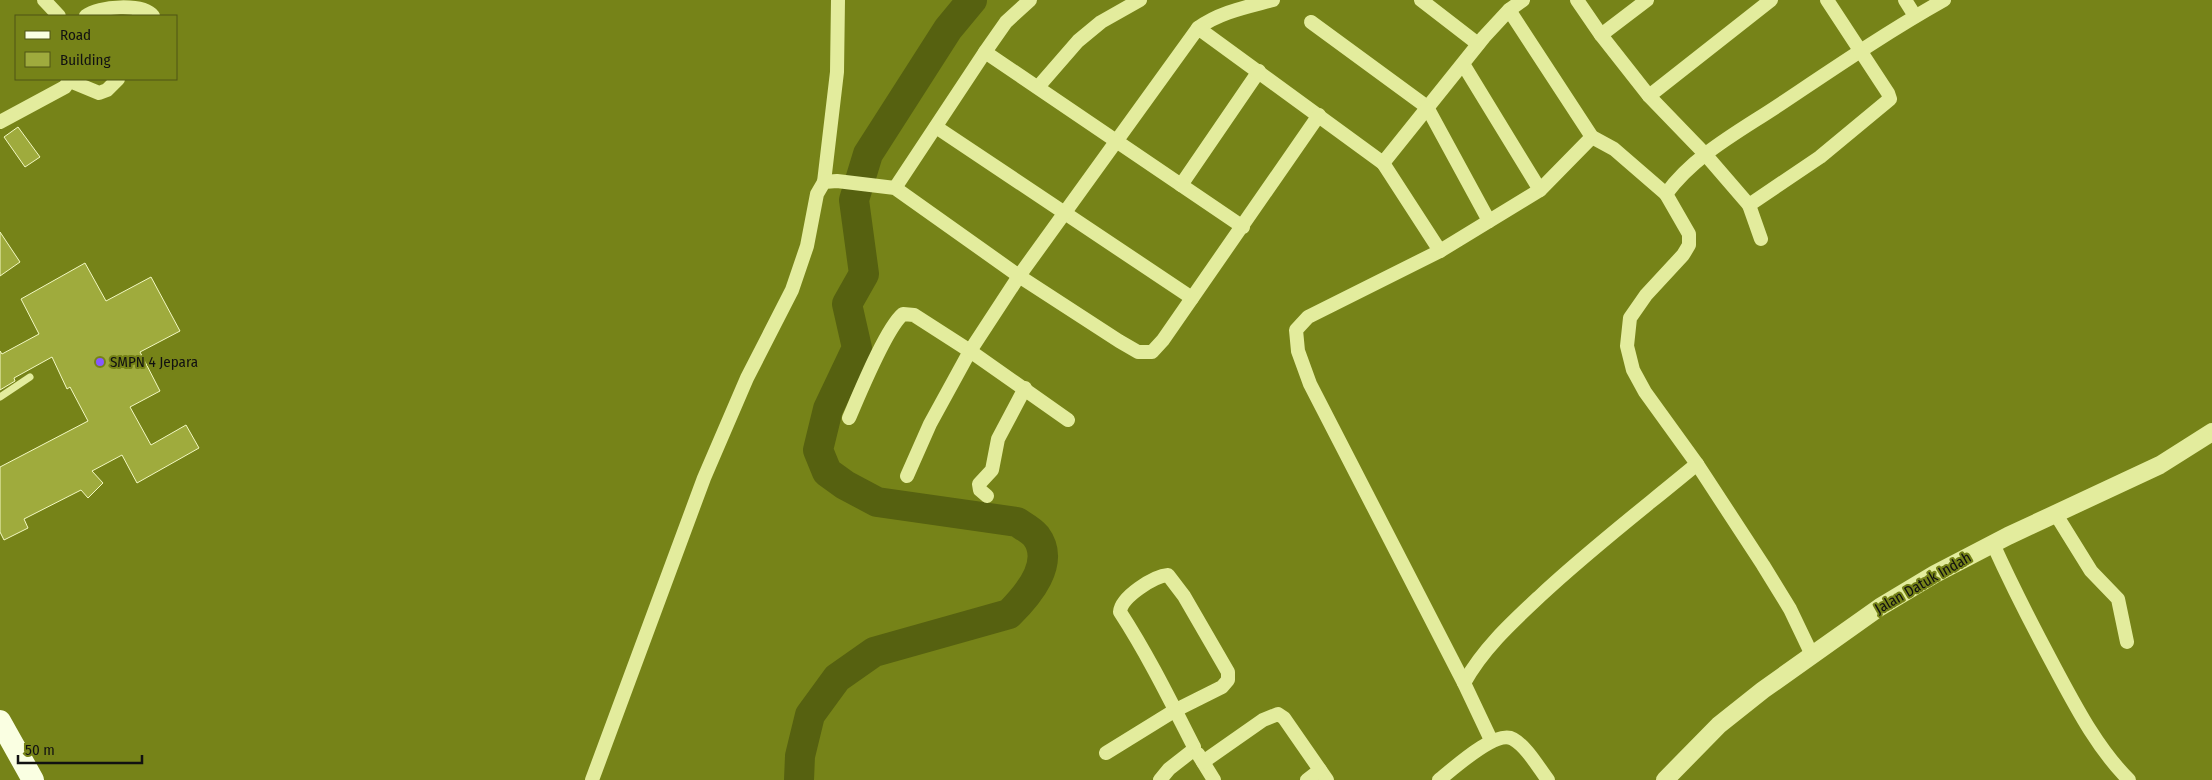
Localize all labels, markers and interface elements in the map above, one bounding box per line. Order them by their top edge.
legend [15,15,178,80]
text: Road [60,26,91,44]
text: Building [60,51,111,69]
place label: SMPN 4 Jepara [110,353,198,371]
marker: SMPN 4 Jepara [94,356,106,368]
street label: Jalan Datuk Indah [1872,548,1974,618]
scale bar [18,732,141,764]
text: 50 m [25,741,55,759]

